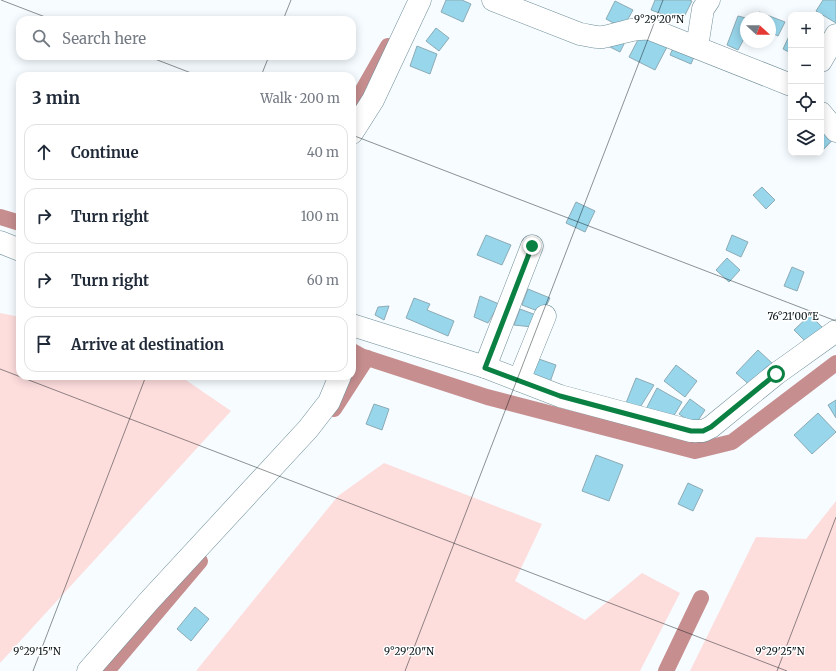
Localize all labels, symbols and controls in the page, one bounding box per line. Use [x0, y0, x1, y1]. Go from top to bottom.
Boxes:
north arrow [740, 12, 776, 48]
map controls [788, 12, 824, 156]
button: + [788, 12, 824, 48]
text: 9°29'20"N [634, 13, 684, 26]
search box [16, 16, 356, 60]
icon: search [30, 27, 52, 49]
text: Search here [62, 29, 146, 48]
button: − [788, 48, 824, 84]
button: locate [788, 84, 824, 120]
text: 3 min [32, 87, 80, 109]
text: Walk · 200 m [260, 90, 340, 107]
button: layers [788, 120, 824, 156]
icon: ahead [33, 141, 55, 163]
text: Continue [71, 143, 139, 162]
text: 40 m [307, 144, 339, 161]
icon: right [33, 205, 55, 227]
text: Turn right [71, 207, 149, 226]
text: 100 m [301, 208, 339, 225]
route end [523, 237, 541, 255]
icon: right [33, 269, 55, 291]
text: Turn right [71, 271, 149, 290]
text: 60 m [307, 272, 339, 289]
text: 76°21'00"E [767, 310, 819, 323]
icon: arrive [33, 333, 55, 355]
text: Arrive at destination [71, 335, 224, 354]
route start [767, 365, 785, 383]
text: 9°29'15"N [13, 645, 61, 658]
text: 9°29'20"N [384, 645, 434, 658]
text: 9°29'25"N [756, 645, 805, 658]

